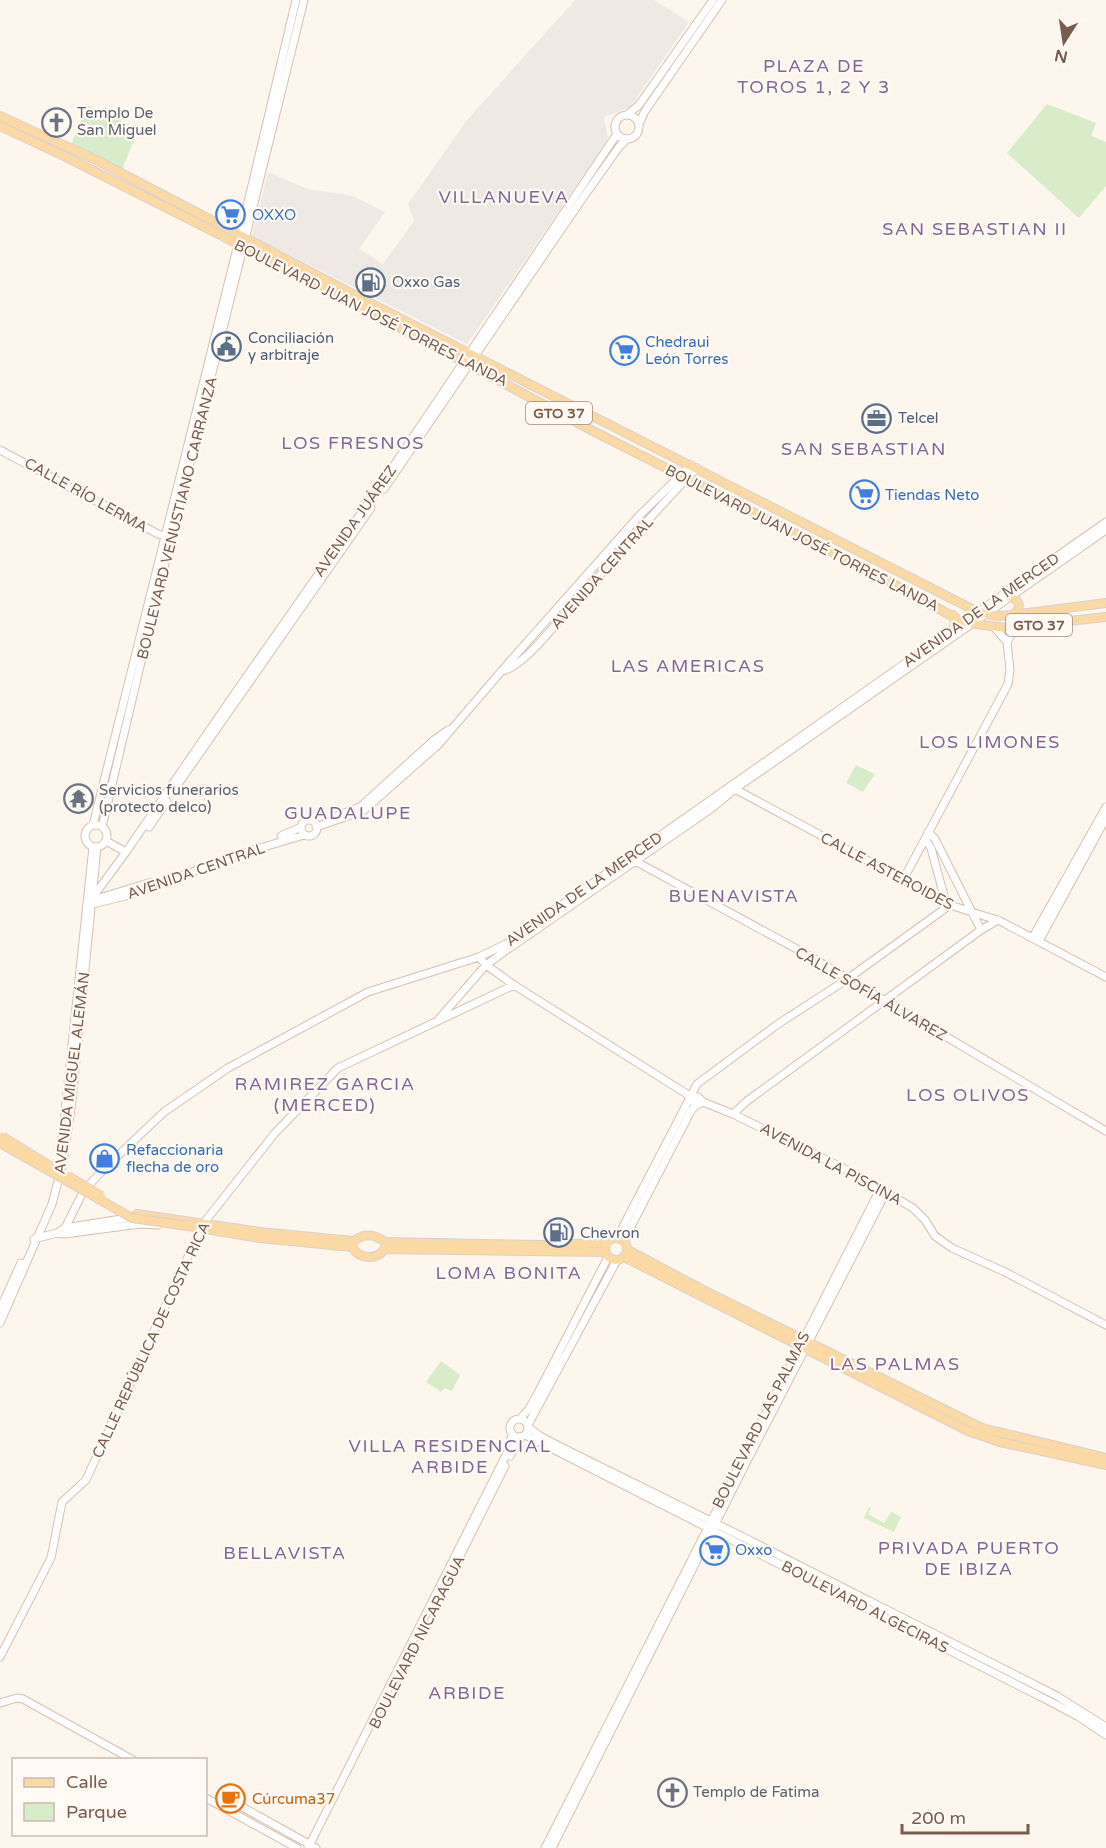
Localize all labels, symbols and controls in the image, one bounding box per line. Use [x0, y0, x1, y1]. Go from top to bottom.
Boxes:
north arrow [1034, 12, 1094, 72]
text: N [1053, 45, 1069, 67]
district label: PLAZA DE TOROS 1, 2 Y 3 [737, 55, 891, 98]
place label: Templo De San Miguel [77, 104, 157, 139]
church icon: Templo De San Miguel [40, 106, 72, 138]
district label: VILLANUEVA [438, 186, 570, 208]
supermarket icon: OXXO [215, 199, 247, 231]
place label: OXXO [252, 206, 296, 224]
district label: SAN SEBASTIAN II [882, 218, 1068, 240]
street label: BOULEVARD JUAN JOSÉ TORRES LANDA [231, 236, 511, 390]
fuel station icon: Oxxo Gas [355, 266, 387, 298]
place label: Oxxo Gas [392, 273, 460, 291]
place label: Conciliación y arbitraje [248, 329, 334, 364]
public building icon: Conciliación y arbitraje [211, 331, 243, 363]
place label: Chedraui León Torres [645, 333, 729, 368]
supermarket icon: Chedraui León Torres [608, 335, 640, 367]
street label: BOULEVARD VENUSTIANO CARRANZA [133, 375, 221, 661]
road number: GTO 37 [526, 402, 592, 424]
office icon: Telcel [861, 402, 893, 434]
place label: Telcel [898, 409, 939, 427]
district label: LOS FRESNOS [281, 432, 425, 454]
district label: SAN SEBASTIAN [781, 438, 947, 460]
street label: CALLE RÍO LERMA [21, 454, 151, 536]
street label: BOULEVARD JUAN JOSÉ TORRES LANDA [662, 461, 942, 615]
street label: AVENIDA JUÁREZ [310, 462, 400, 580]
supermarket icon: Tiendas Neto [848, 479, 880, 511]
place label: Tiendas Neto [885, 486, 979, 504]
street label: AVENIDA CENTRAL [547, 513, 657, 633]
street label: AVENIDA DE LA MERCED [899, 549, 1063, 671]
road number: GTO 37 [1006, 614, 1072, 636]
district label: LAS AMERICAS [611, 655, 765, 677]
district label: LOS LIMONES [919, 731, 1061, 753]
place label: Servicios funerarios (protecto delco) [99, 781, 239, 816]
temple icon: Servicios funerarios (protecto delco) [62, 783, 94, 815]
district label: GUADALUPE [284, 802, 412, 824]
street label: AVENIDA DE LA MERCED [502, 828, 666, 950]
street label: CALLE ASTEROIDES [817, 828, 957, 914]
street label: AVENIDA CENTRAL [125, 839, 268, 903]
district label: BUENAVISTA [668, 885, 800, 907]
street label: CALLE SOFÍA ÁLVAREZ [792, 943, 950, 1045]
street label: AVENIDA MIGUEL ALEMÁN [51, 971, 93, 1175]
district label: RAMIREZ GARCIA (MERCED) [234, 1073, 416, 1116]
district label: LOS OLIVOS [906, 1084, 1030, 1106]
street label: AVENIDA LA PISCINA [757, 1119, 905, 1209]
place label: Refaccionaria flecha de oro [126, 1141, 223, 1176]
shop icon: Refaccionaria flecha de oro [89, 1143, 121, 1175]
fuel station icon: Chevron [543, 1217, 575, 1249]
street label: CALLE REPÚBLICA DE COSTA RICA [88, 1219, 214, 1461]
place label: Chevron [580, 1224, 640, 1242]
district label: LOMA BONITA [436, 1262, 582, 1284]
street label: BOULEVARD LAS PALMAS [709, 1329, 813, 1511]
district label: LAS PALMAS [829, 1353, 961, 1375]
district label: VILLA RESIDENCIAL ARBIDE [348, 1435, 552, 1478]
supermarket icon: Oxxo [698, 1534, 730, 1566]
district label: PRIVADA PUERTO DE IBIZA [878, 1537, 1060, 1580]
place label: Oxxo [735, 1541, 772, 1559]
district label: BELLAVISTA [223, 1542, 347, 1564]
street label: BOULEVARD NICARAGUA [365, 1552, 469, 1732]
street label: BOULEVARD ALGECIRAS [778, 1557, 952, 1657]
district label: ARBIDE [428, 1682, 506, 1704]
legend [12, 1758, 207, 1836]
text: Calle [66, 1771, 108, 1793]
church icon: Templo de Fatima [656, 1776, 688, 1808]
cafe icon: Cúrcuma37 [215, 1783, 247, 1815]
place label: Templo de Fatima [693, 1783, 819, 1801]
place label: Cúrcuma37 [252, 1790, 335, 1808]
scale bar [902, 1797, 1028, 1835]
text: Parque [66, 1801, 127, 1823]
text: 200 m [911, 1807, 966, 1829]

